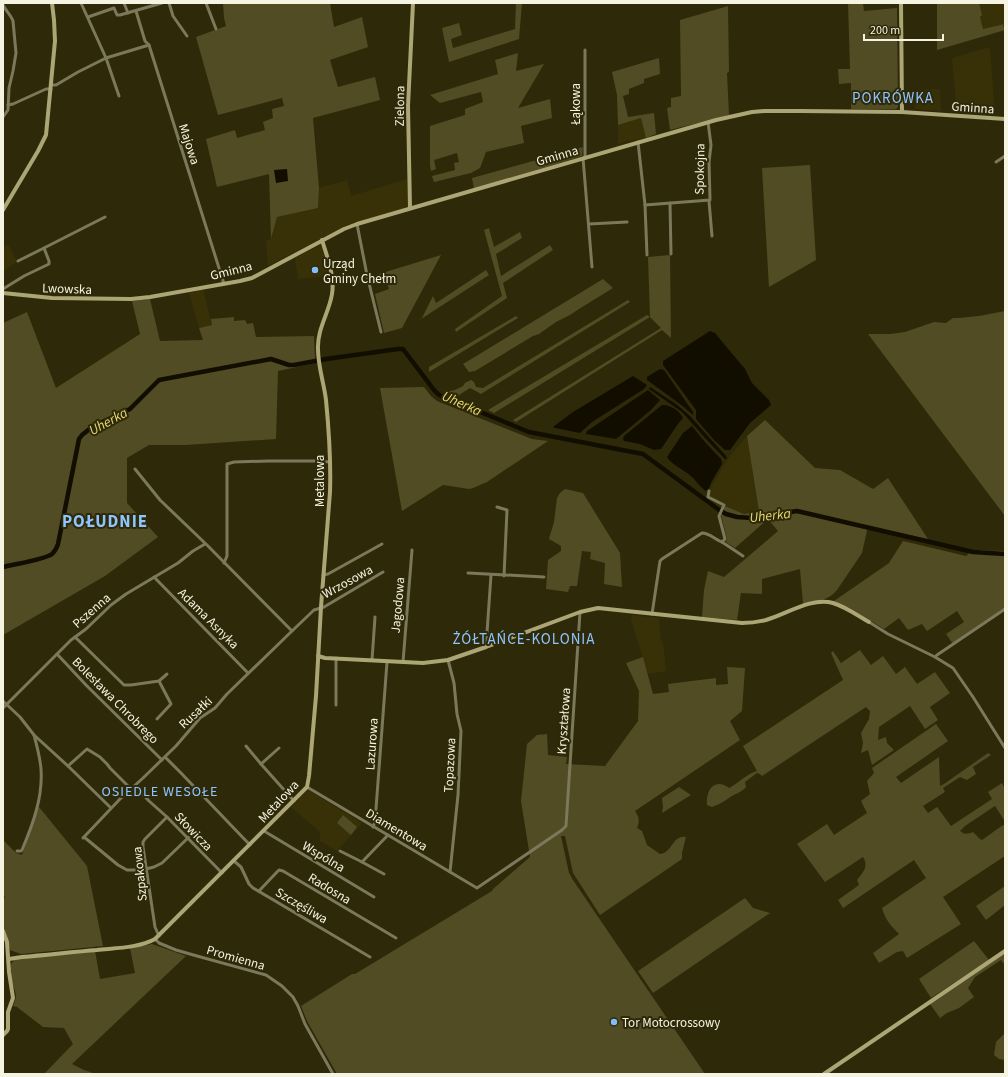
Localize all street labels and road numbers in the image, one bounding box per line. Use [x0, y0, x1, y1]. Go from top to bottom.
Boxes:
street label: Łąkowa [567, 83, 585, 126]
street label: Zielona [391, 86, 409, 127]
street label: Gminna [951, 98, 995, 118]
street label: Majowa [174, 122, 204, 167]
street label: Gminna [534, 141, 580, 171]
street label: Spokojna [691, 143, 709, 195]
street label: Gminna [208, 257, 254, 285]
street label: Lwowska [42, 279, 92, 299]
street label: Metalowa [311, 455, 329, 507]
street label: Wrzosowa [319, 561, 376, 603]
street label: Jagodowa [387, 576, 409, 634]
street label: Adama Asnyka [174, 584, 243, 653]
street label: Pszenna [69, 589, 115, 632]
street label: Bolesława Chrobrego [68, 653, 163, 748]
street label: Kryształowa [553, 687, 575, 755]
street label: Rusałki [175, 693, 216, 733]
street label: Lazurowa [361, 717, 383, 771]
street label: Topazowa [440, 737, 460, 793]
street label: Metalowa [254, 776, 303, 827]
street label: Diamentowa [362, 804, 431, 855]
street label: Słowicza [170, 808, 216, 855]
street label: Wspólna [299, 837, 348, 877]
street label: Szpakowa [128, 846, 152, 902]
street label: Radosna [305, 869, 354, 909]
street label: Szczęśliwa [272, 884, 331, 928]
street label: Promienna [204, 941, 267, 975]

